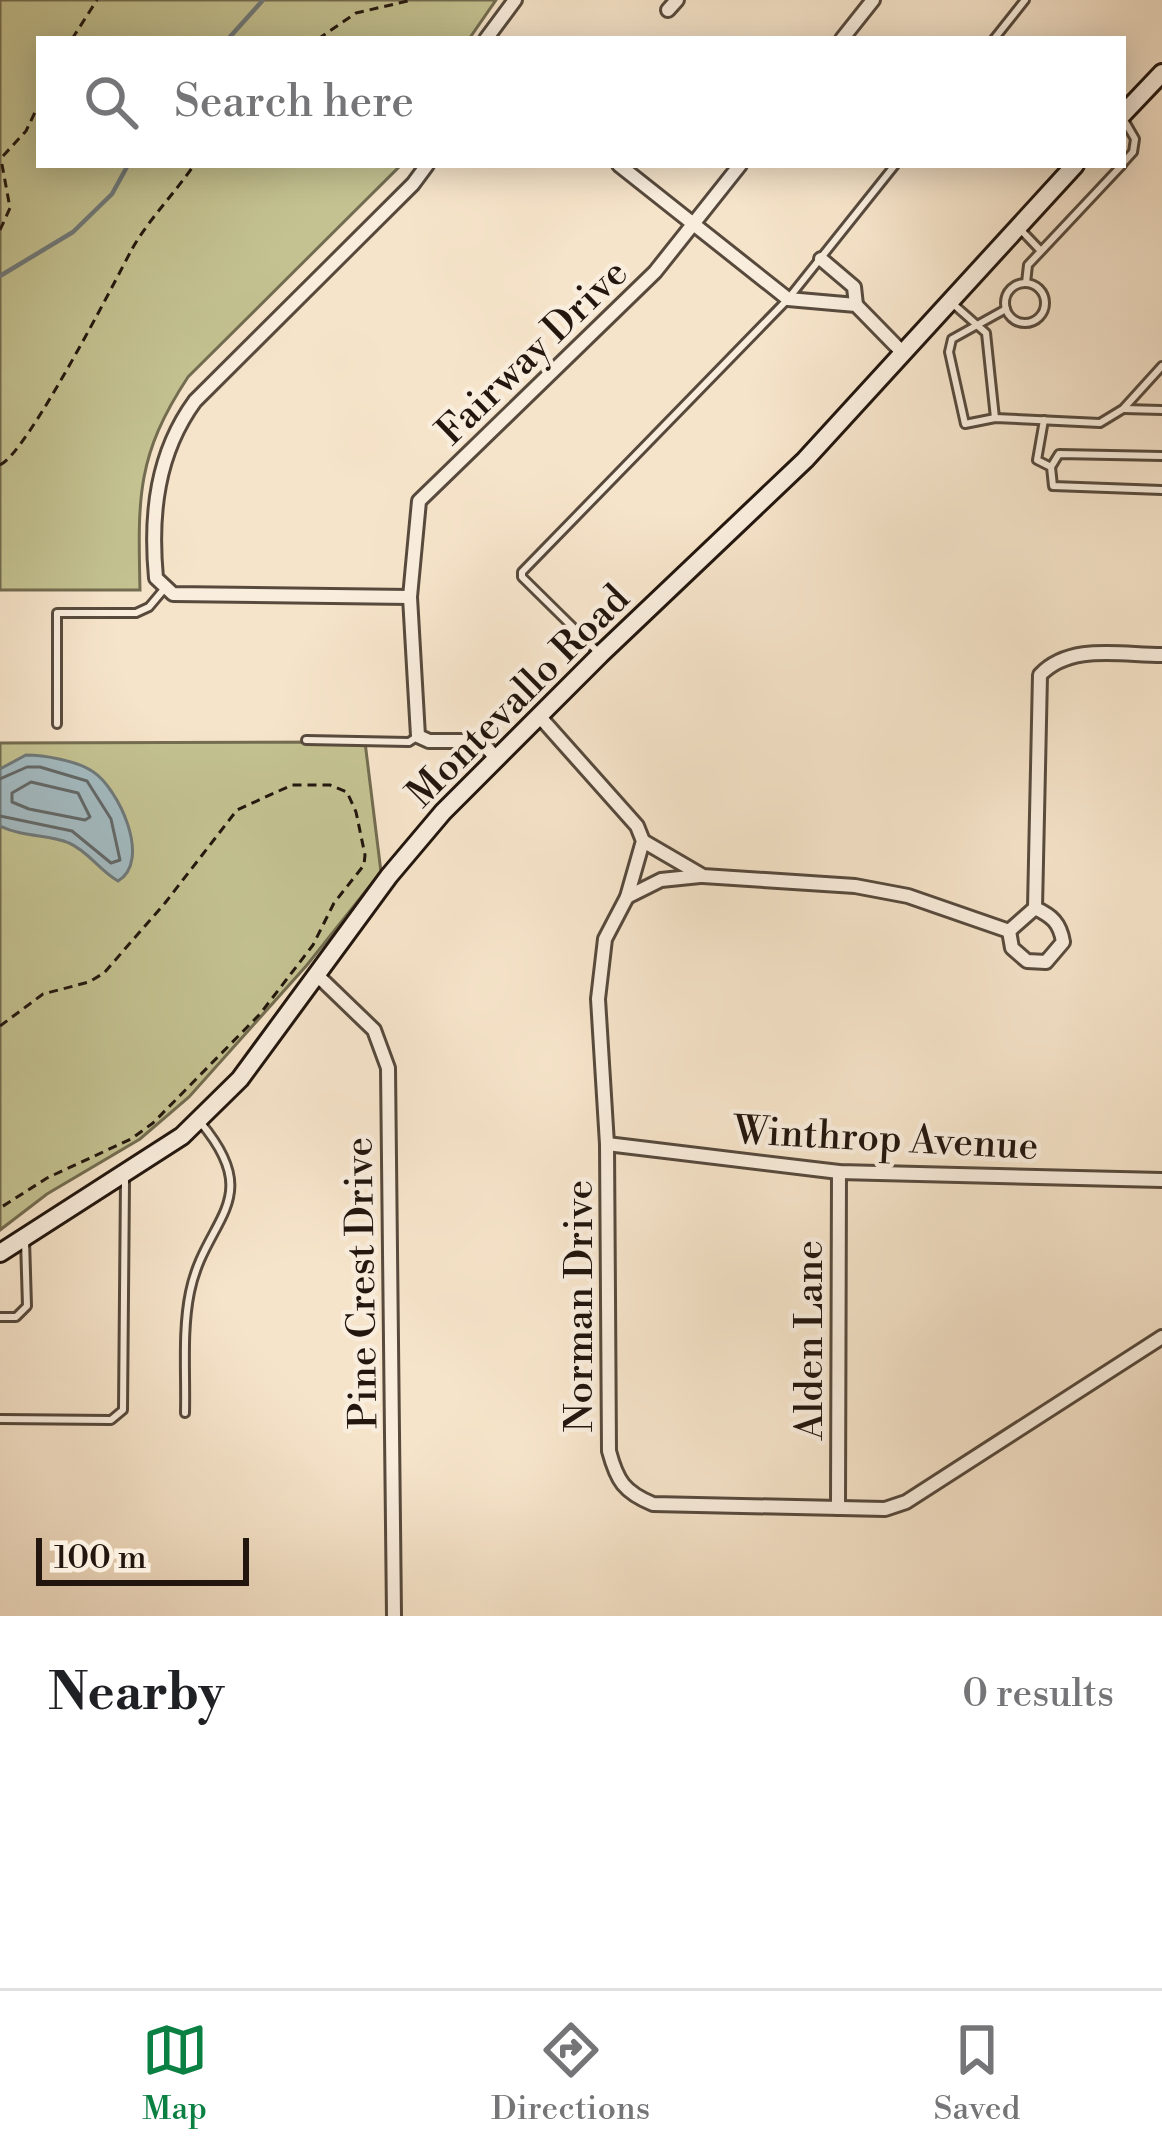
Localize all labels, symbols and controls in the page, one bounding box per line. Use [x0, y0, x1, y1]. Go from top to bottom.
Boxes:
search box [36, 36, 1126, 168]
icon: search [78, 69, 144, 135]
text: Search here [174, 74, 414, 131]
street label: Fairway Drive [427, 249, 639, 456]
street label: Montevallo Road [397, 575, 640, 818]
street label: Winthrop Avenue [730, 1107, 1039, 1172]
street label: Pine Crest Drive [335, 1137, 390, 1429]
street label: Norman Drive [556, 1180, 605, 1432]
street label: Alden Lane [786, 1240, 835, 1441]
scale bar [36, 1532, 249, 1585]
text: 100 m [54, 1538, 147, 1579]
text: Nearby [48, 1662, 224, 1726]
text: 0 results [962, 1670, 1114, 1719]
tab: Map [142, 2017, 208, 2130]
tab: Directions [491, 2017, 650, 2130]
tab: Saved [934, 2017, 1020, 2130]

